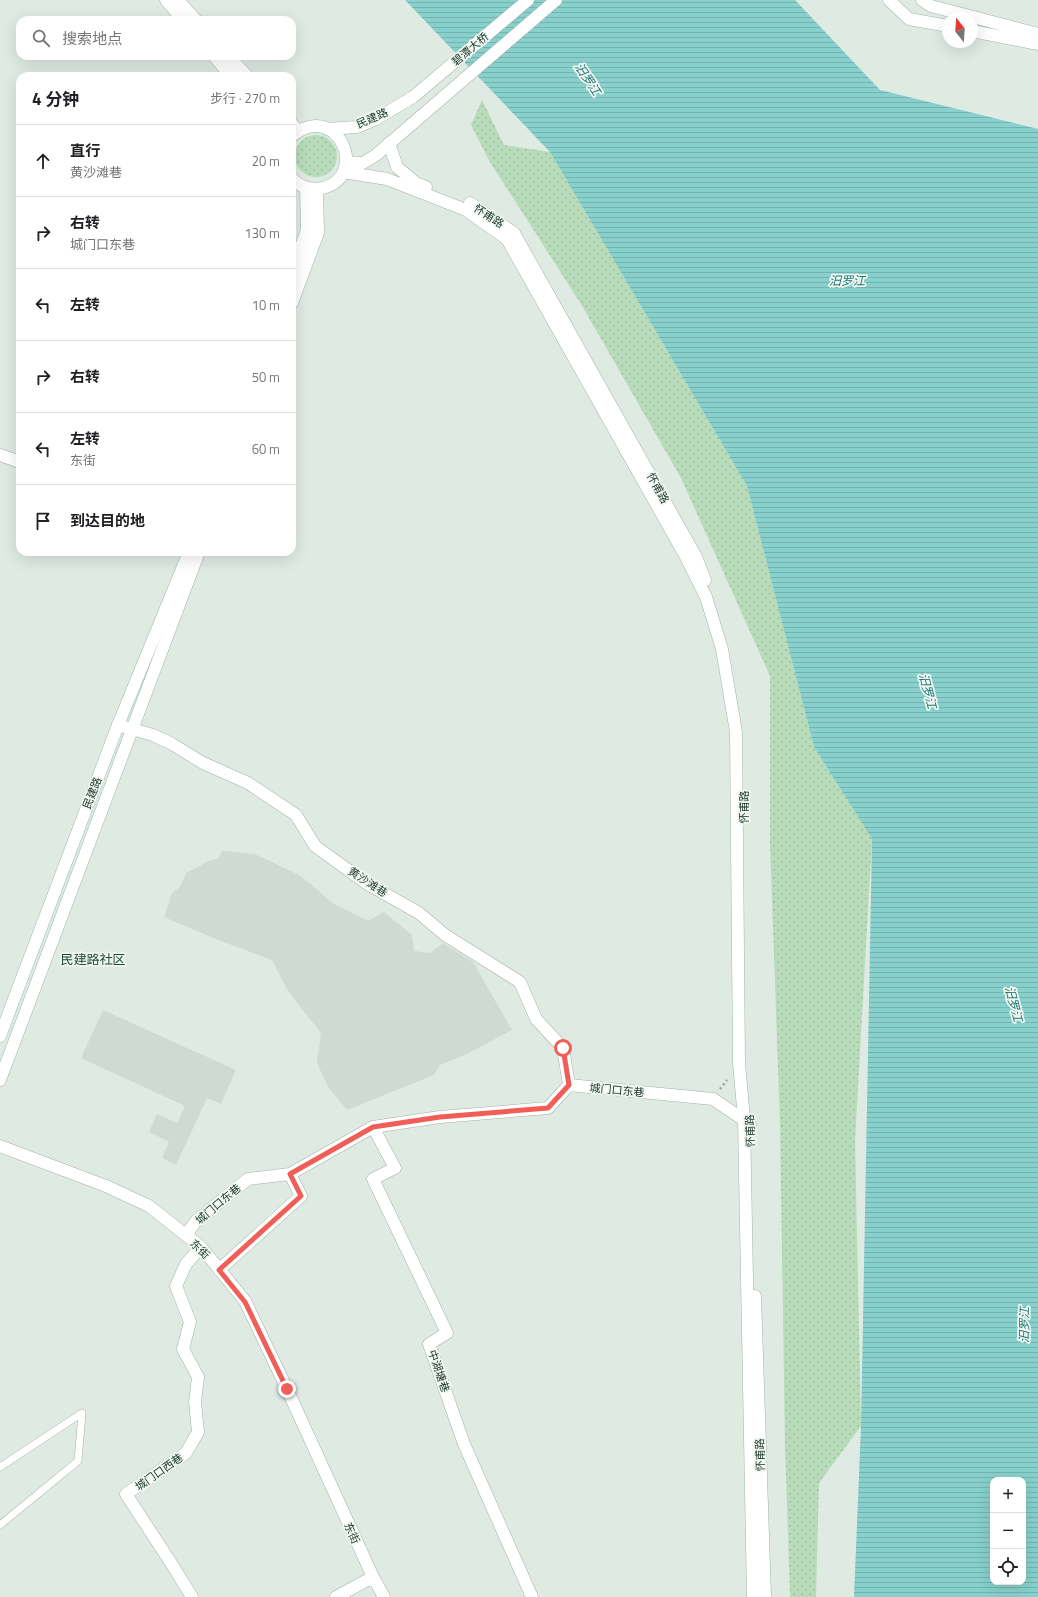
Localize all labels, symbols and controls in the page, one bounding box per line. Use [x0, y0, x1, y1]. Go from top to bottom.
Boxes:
north arrow [942, 12, 978, 48]
search box [16, 16, 296, 60]
icon: search [30, 27, 52, 49]
text: 搜索地点 [62, 27, 122, 50]
street label: 碧潭大桥 [448, 29, 492, 69]
water label: 汨罗江 [570, 59, 607, 101]
text: 4 分钟 [32, 86, 79, 112]
text: 步行 · 270 m [210, 88, 280, 108]
street label: 民建路 [354, 104, 390, 132]
text: 直行 [70, 139, 100, 162]
icon: ahead [32, 150, 54, 172]
text: 20 m [252, 151, 280, 171]
text: 黄沙滩巷 [70, 162, 122, 182]
street label: 怀甫路 [471, 200, 507, 232]
text: 右转 [70, 211, 100, 234]
icon: right [32, 222, 54, 244]
text: 130 m [244, 223, 280, 243]
text: 城门口东巷 [70, 234, 135, 254]
water label: 汨罗江 [829, 271, 867, 290]
text: 左转 [70, 293, 100, 316]
icon: left [32, 294, 54, 316]
text: 10 m [252, 295, 280, 315]
text: 右转 [70, 365, 100, 388]
icon: right [32, 366, 54, 388]
text: 50 m [252, 367, 280, 387]
text: 左转 [70, 427, 100, 450]
icon: left [32, 438, 54, 460]
text: 60 m [252, 439, 280, 459]
text: 东街 [70, 450, 96, 470]
street label: 怀甫路 [643, 470, 673, 506]
text: 到达目的地 [70, 509, 145, 532]
icon: arrive [32, 510, 54, 532]
water label: 汨罗江 [914, 671, 942, 713]
street label: 民建路 [79, 775, 105, 811]
street label: 怀甫路 [736, 791, 752, 824]
street label: 黄沙滩巷 [345, 863, 391, 901]
district label: 民建路社区 [60, 949, 126, 969]
water label: 汨罗江 [1000, 984, 1028, 1026]
route start [554, 1039, 572, 1057]
street label: 城门口东巷 [589, 1080, 645, 1100]
street label: 怀甫路 [741, 1114, 759, 1148]
street label: 城门口东巷 [192, 1180, 244, 1228]
street label: 东街 [187, 1236, 213, 1262]
water label: 汨罗江 [1014, 1305, 1034, 1343]
street label: 中湖塘巷 [424, 1348, 454, 1394]
route end [278, 1380, 296, 1398]
street label: 怀甫路 [751, 1438, 769, 1472]
street label: 城门口西巷 [132, 1450, 186, 1494]
map controls [990, 1477, 1026, 1585]
button: + [990, 1477, 1026, 1513]
button: − [990, 1513, 1026, 1549]
street label: 东街 [340, 1520, 364, 1546]
button: locate [990, 1549, 1026, 1585]

